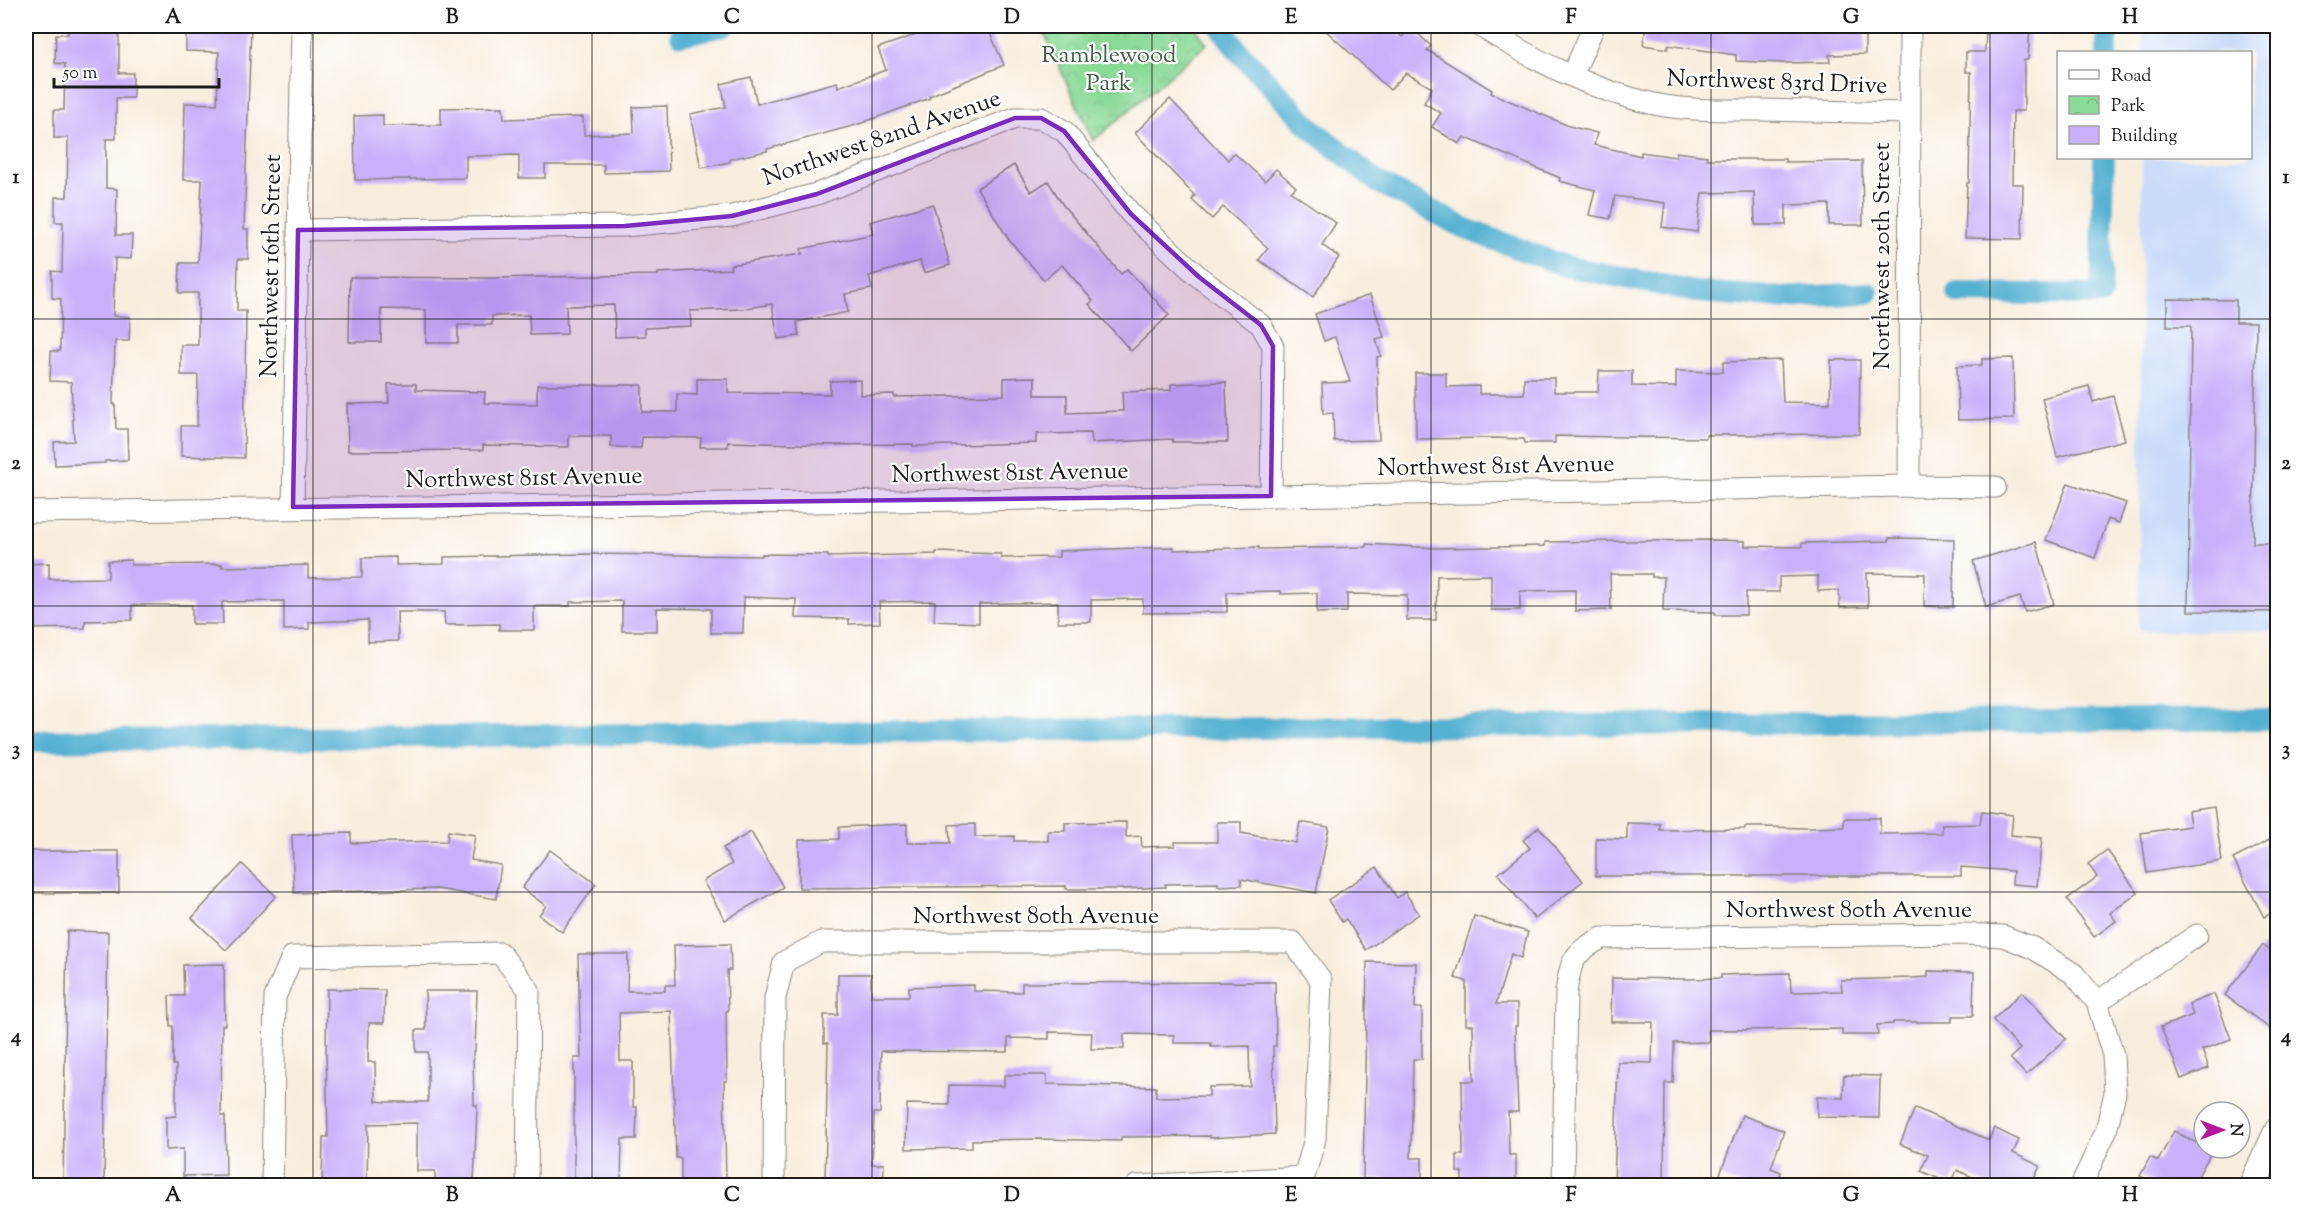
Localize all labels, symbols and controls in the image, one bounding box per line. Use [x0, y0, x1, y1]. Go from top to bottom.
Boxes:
text: A [165, 4, 182, 33]
text: B [446, 4, 459, 33]
text: C [724, 4, 740, 33]
text: D [1004, 4, 1020, 33]
text: E [1285, 4, 1298, 33]
text: F [1565, 4, 1577, 33]
text: G [1843, 4, 1860, 33]
text: H [2122, 4, 2138, 33]
park label: Ramblewood Park [1041, 39, 1177, 101]
scale bar [54, 51, 219, 89]
legend [2057, 51, 2252, 159]
text: 50 m [62, 61, 98, 87]
street label: Northwest 83rd Drive [1666, 62, 1888, 104]
text: Road [2111, 64, 2151, 90]
street label: Northwest 82nd Avenue [758, 82, 1006, 196]
text: Park [2111, 94, 2146, 120]
text: Building [2111, 124, 2177, 150]
street label: Northwest 20th Street [1866, 142, 1900, 370]
street label: Northwest 16th Street [253, 154, 291, 378]
text: 1 [13, 164, 20, 193]
text: 1 [2283, 164, 2290, 193]
street label: Northwest 81st Avenue [1377, 448, 1615, 486]
text: 2 [11, 450, 21, 479]
text: 2 [2281, 450, 2291, 479]
street label: Northwest 81st Avenue [891, 455, 1129, 493]
street label: Northwest 81st Avenue [405, 460, 643, 498]
text: 3 [12, 736, 20, 765]
text: 3 [2282, 736, 2290, 765]
street label: Northwest 80th Avenue [1726, 894, 1972, 928]
street label: Northwest 80th Avenue [913, 900, 1159, 934]
text: 4 [10, 1023, 21, 1052]
text: 4 [2280, 1023, 2291, 1052]
north arrow [2192, 1100, 2252, 1160]
text: N [2223, 1124, 2246, 1137]
text: A [165, 1182, 182, 1211]
text: B [446, 1182, 459, 1211]
text: C [724, 1182, 740, 1211]
text: D [1004, 1182, 1020, 1211]
text: E [1285, 1182, 1298, 1211]
text: F [1565, 1182, 1577, 1211]
text: G [1843, 1182, 1860, 1211]
text: H [2122, 1182, 2138, 1211]

